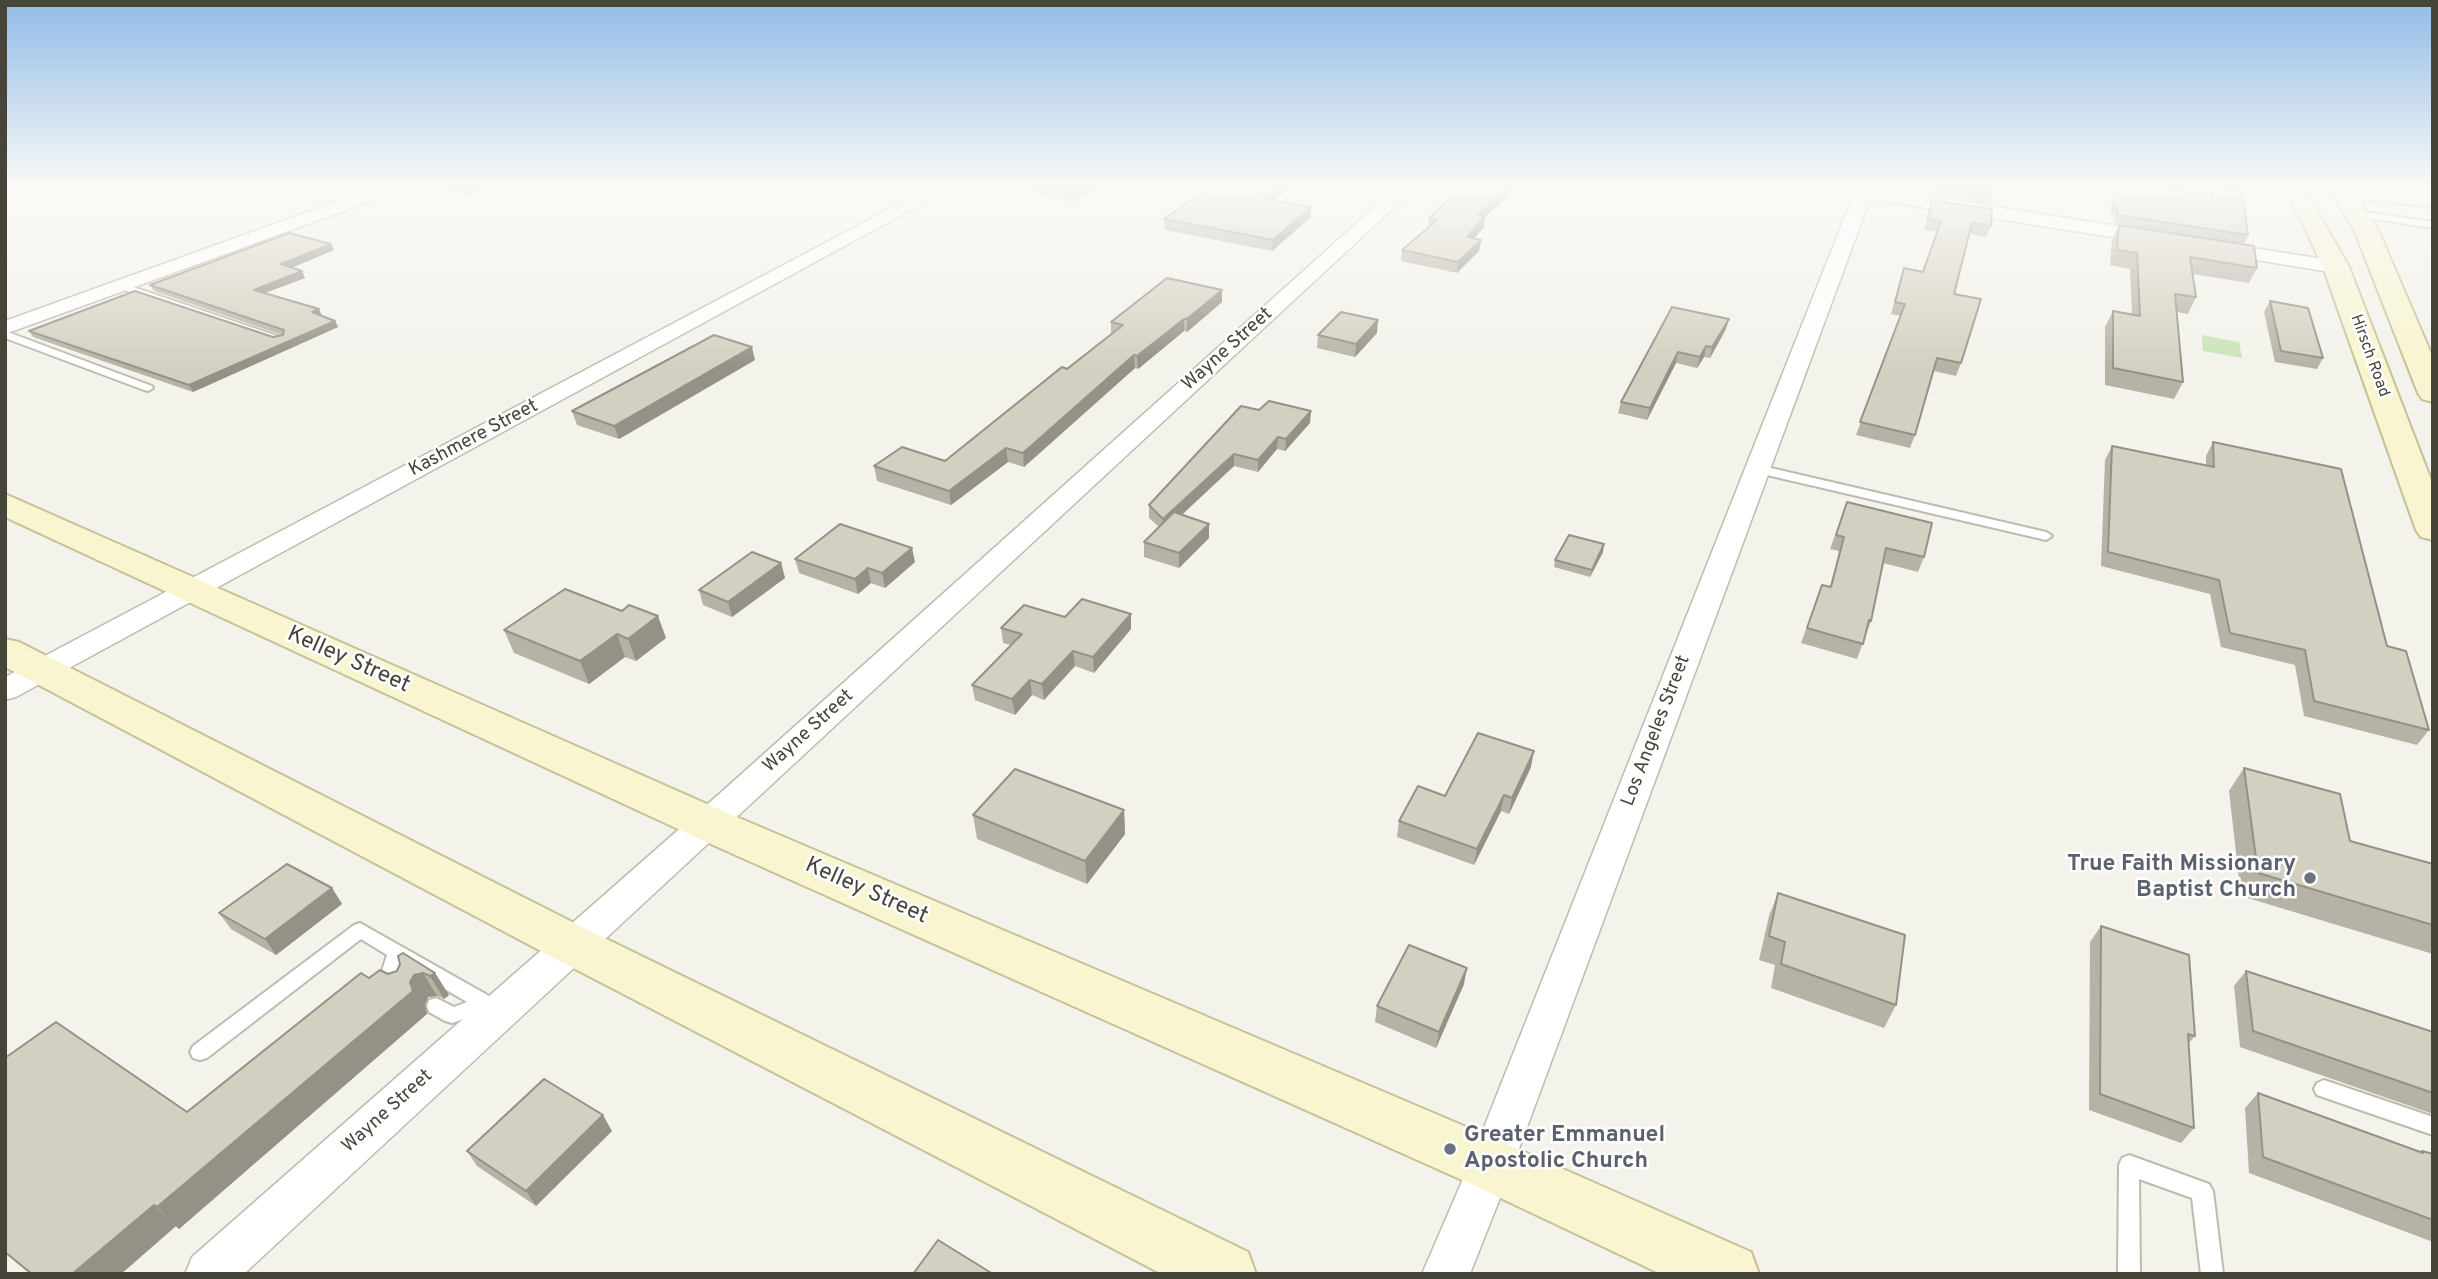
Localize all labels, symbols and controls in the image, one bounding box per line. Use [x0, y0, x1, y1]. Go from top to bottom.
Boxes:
street label: Wayne Street [1178, 304, 1278, 396]
street label: Hirsch Road [2345, 312, 2393, 400]
street label: Kashmere Street [406, 395, 542, 483]
street label: Kelley Street [282, 622, 414, 700]
street label: Los Angeles Street [1618, 652, 1696, 810]
street label: Wayne Street [759, 686, 859, 778]
place label: True Faith Missionary Baptist Church [2067, 851, 2296, 905]
street label: Kelley Street [800, 853, 932, 931]
marker: True Faith Missionary Baptist Church [2302, 870, 2318, 886]
street label: Wayne Street [338, 1066, 438, 1158]
place label: Greater Emmanuel Apostolic Church [1464, 1122, 1665, 1176]
marker: Greater Emmanuel Apostolic Church [1442, 1141, 1458, 1157]

